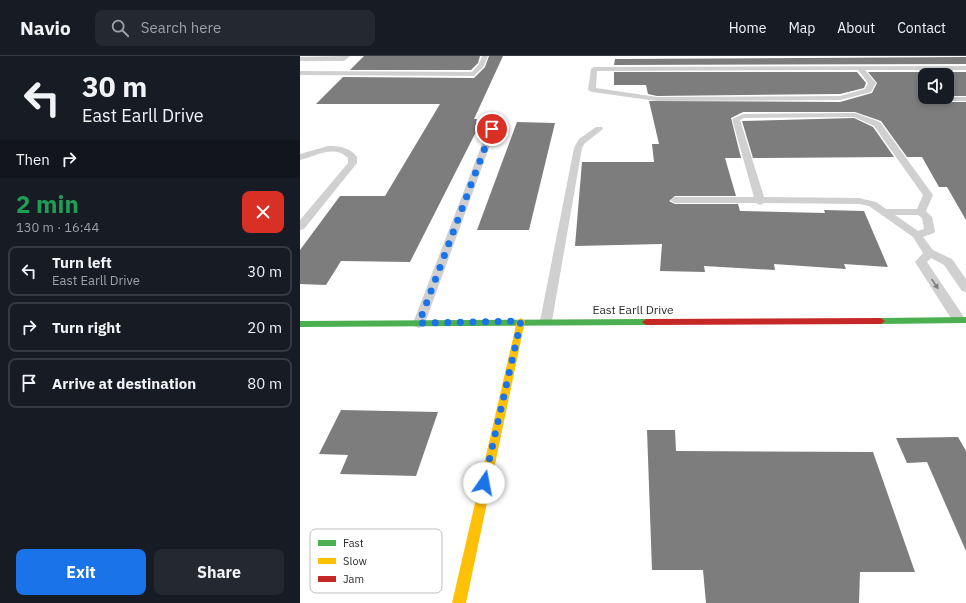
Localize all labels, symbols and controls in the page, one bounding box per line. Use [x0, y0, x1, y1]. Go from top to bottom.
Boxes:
search box [95, 10, 375, 46]
text: Navio [20, 16, 71, 40]
icon: search [109, 17, 131, 39]
text: Search here [141, 18, 221, 37]
text: Home [729, 19, 766, 37]
text: Map [788, 19, 815, 37]
text: About [837, 19, 875, 37]
text: Contact [897, 19, 946, 37]
text: 30 m [82, 68, 147, 105]
map controls [918, 68, 954, 104]
button: sound [918, 68, 954, 104]
icon: left [16, 72, 68, 124]
text: East Earll Drive [82, 104, 204, 127]
pin [475, 112, 509, 146]
icon: arrive [481, 118, 503, 140]
icon: right [58, 148, 80, 170]
text: Then [16, 150, 50, 169]
text: 2 min [16, 188, 79, 220]
button: close [242, 191, 284, 233]
text: 130 m · 16:44 [16, 219, 99, 236]
text: Turn left [52, 253, 112, 272]
icon: left [18, 260, 40, 282]
text: 30 m [247, 262, 282, 281]
text: East Earll Drive [52, 272, 140, 289]
one-way arrow [932, 278, 939, 290]
street label: East Earll Drive [592, 302, 674, 317]
icon: right [18, 316, 40, 338]
text: Turn right [52, 318, 121, 337]
text: 20 m [247, 318, 282, 337]
icon: arrive [18, 372, 40, 394]
text: Arrive at destination [52, 374, 196, 393]
text: 80 m [247, 374, 282, 393]
position arrow [463, 462, 505, 504]
legend [310, 529, 442, 593]
text: Fast [343, 536, 364, 550]
button: Exit [16, 549, 146, 595]
button: Share [154, 549, 284, 595]
text: Slow [343, 554, 367, 568]
text: Jam [343, 572, 364, 586]

